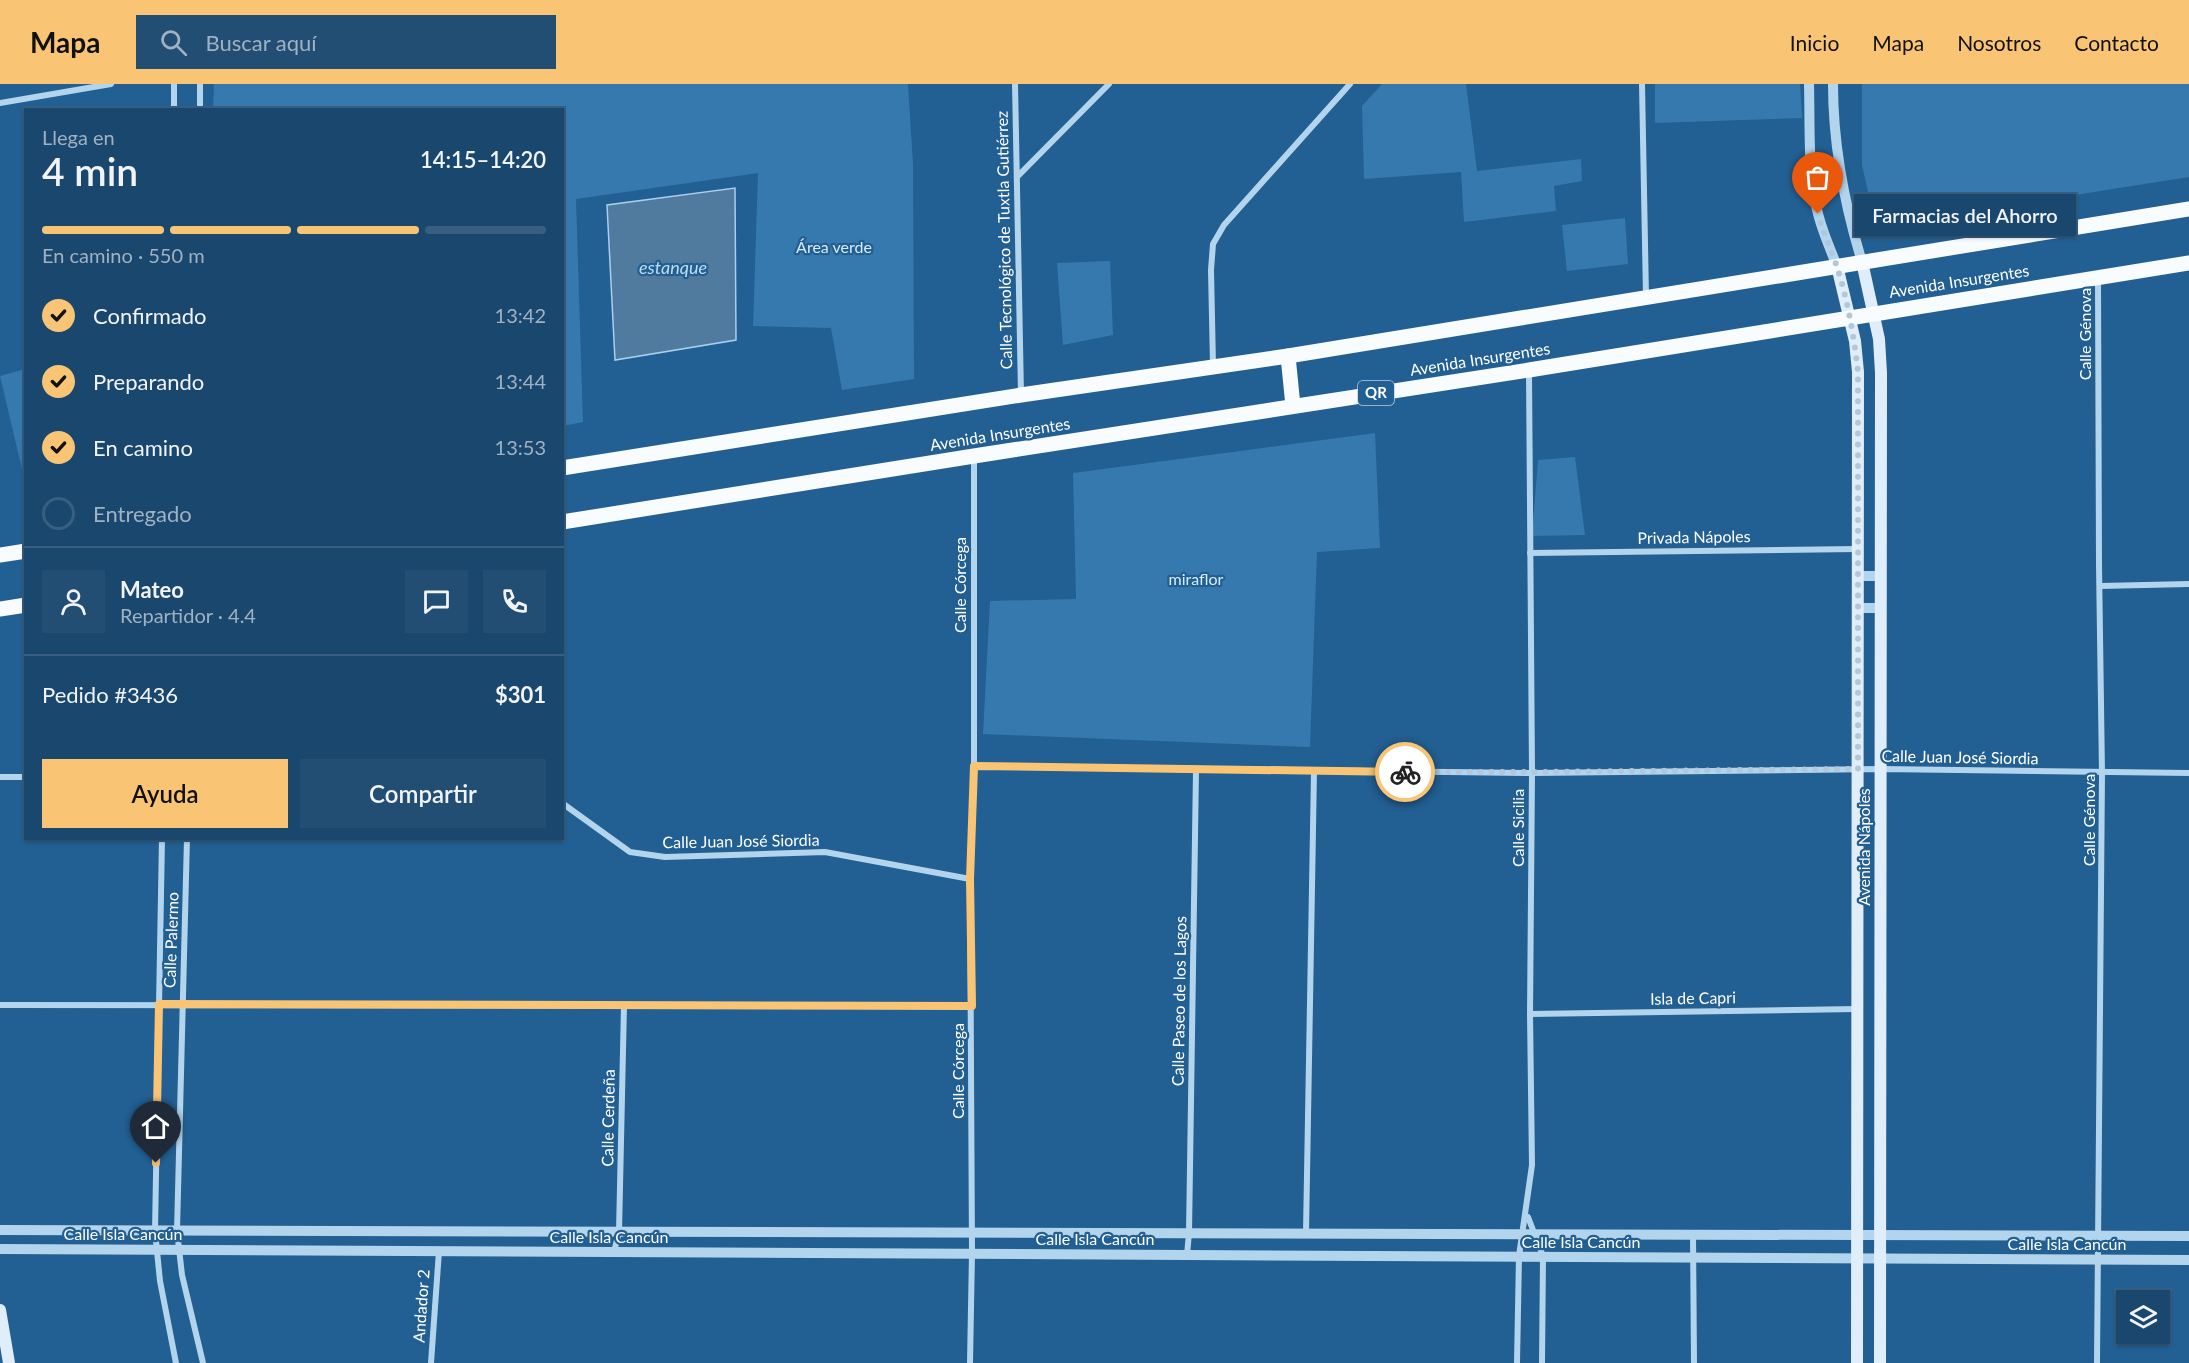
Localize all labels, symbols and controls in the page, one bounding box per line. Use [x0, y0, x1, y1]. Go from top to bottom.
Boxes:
search box [136, 15, 556, 69]
text: Mapa [30, 25, 100, 59]
icon: search [157, 26, 190, 59]
text: Buscar aquí [205, 29, 317, 56]
text: Inicio [1790, 30, 1839, 55]
text: Mapa [1872, 30, 1924, 55]
text: Nosotros [1957, 30, 2041, 55]
text: Contacto [2074, 30, 2159, 55]
street label: Calle Tecnológico de Tuxtla Gutiérrez [992, 111, 1015, 369]
text: Llega en [42, 125, 115, 149]
text: 14:15–14:20 [420, 146, 546, 173]
text: 4 min [42, 148, 138, 194]
pin [1792, 152, 1843, 214]
icon: bag [1801, 161, 1834, 194]
callout: Farmacias del Ahorro [1854, 193, 2076, 235]
text: Farmacias del Ahorro [1872, 203, 2058, 227]
park label: Área verde [796, 237, 872, 256]
text: En camino · 550 m [42, 243, 205, 267]
water label: estanque [639, 256, 707, 278]
street label: Avenida Insurgentes [1887, 260, 2030, 301]
street label: Calle Génova [2075, 288, 2094, 380]
icon: check [42, 299, 75, 332]
text: Confirmado [93, 302, 206, 329]
text: 13:42 [495, 303, 546, 327]
street label: Avenida Insurgentes [1408, 338, 1551, 379]
icon: check [42, 365, 75, 398]
text: Preparando [93, 368, 204, 395]
text: 13:44 [495, 369, 546, 393]
road number: QR [1358, 381, 1394, 405]
street label: Avenida Insurgentes [928, 413, 1071, 454]
icon: check [42, 431, 75, 464]
text: En camino [93, 434, 193, 461]
text: 13:53 [495, 435, 546, 459]
text: Entregado [93, 500, 192, 527]
street label: Privada Nápoles [1637, 526, 1751, 547]
street label: Calle Córcega [950, 537, 969, 633]
park label: miraflor [1169, 569, 1224, 588]
button: person [42, 570, 105, 633]
button: chat [405, 570, 468, 633]
button: phone [483, 570, 546, 633]
text: Mateo [120, 576, 184, 603]
text: Repartidor · 4.4 [120, 603, 256, 627]
text: Pedido #3436 [42, 681, 178, 708]
text: $301 [495, 681, 546, 708]
courier [1375, 742, 1435, 802]
street label: Calle Juan José Siordia [1881, 746, 2039, 767]
icon: bike [1389, 756, 1422, 789]
button: Ayuda [42, 759, 288, 828]
button: Compartir [300, 759, 546, 828]
street label: Calle Génova [2079, 774, 2098, 866]
street label: Avenida Nápoles [1854, 788, 1873, 906]
street label: Calle Sicilia [1508, 789, 1527, 867]
street label: Calle Juan José Siordia [662, 830, 820, 851]
street label: Calle Palermo [159, 892, 182, 988]
street label: Calle Paseo de los Lagos [1168, 916, 1189, 1086]
street label: Isla de Capri [1650, 987, 1736, 1008]
street label: Calle Córcega [948, 1023, 967, 1119]
street label: Calle Cerdeña [597, 1069, 618, 1167]
pin [130, 1101, 181, 1163]
icon: home [139, 1110, 172, 1143]
street label: Calle Isla Cancún [64, 1224, 182, 1243]
street label: Calle Isla Cancún [550, 1227, 668, 1246]
street label: Calle Isla Cancún [1036, 1229, 1154, 1248]
street label: Calle Isla Cancún [1522, 1232, 1640, 1251]
street label: Calle Isla Cancún [2008, 1234, 2126, 1253]
street label: Andador 2 [408, 1269, 433, 1343]
map controls [2116, 1290, 2170, 1344]
button: layers [2116, 1290, 2170, 1344]

